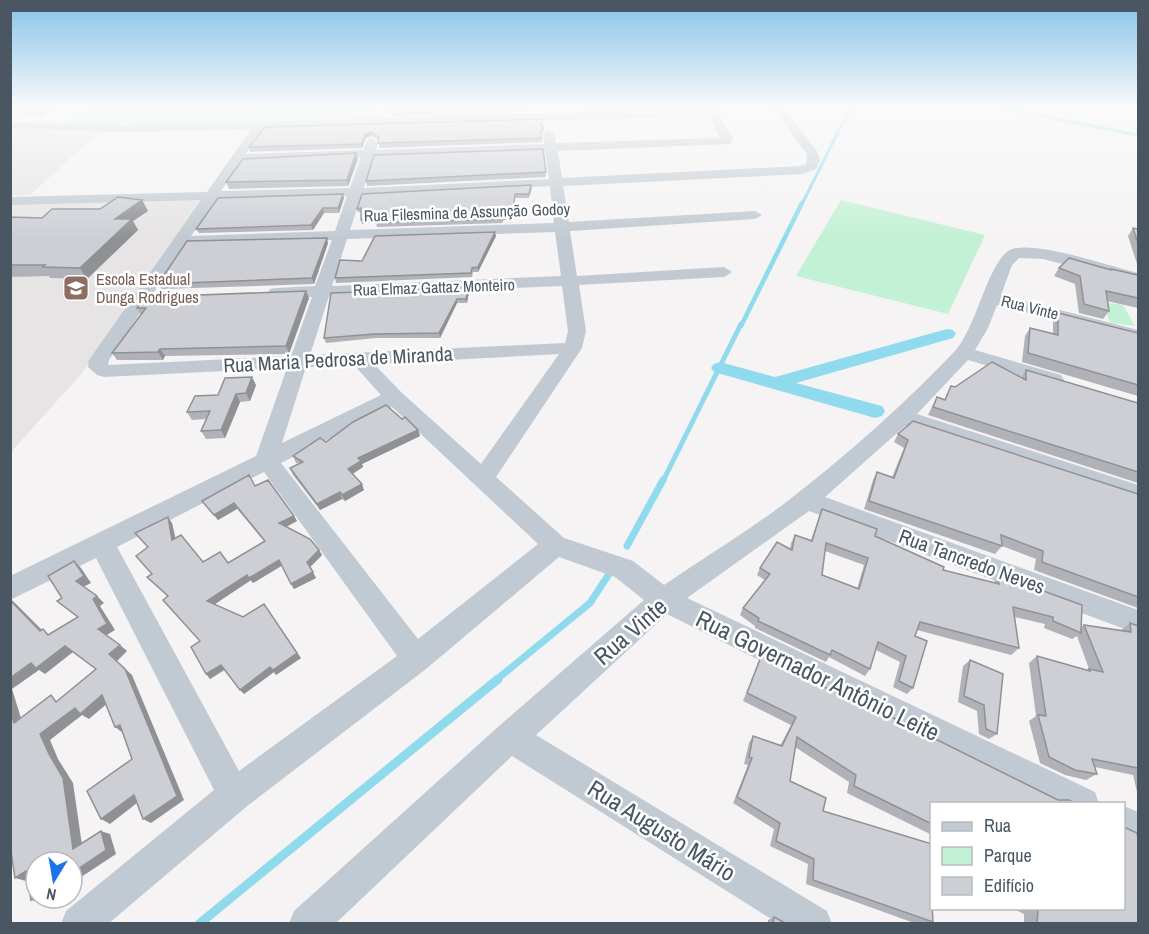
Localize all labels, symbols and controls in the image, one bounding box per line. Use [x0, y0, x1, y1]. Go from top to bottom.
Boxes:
street label: Rua Filesmina de Assunção Godoy [363, 197, 571, 227]
place label: Escola Estadual Dunga Rodrigues [96, 268, 199, 308]
school or university icon: Escola Estadual Dunga Rodrigues [61, 273, 91, 303]
street label: Rua Elmaz Gattaz Monteiro [353, 273, 515, 301]
street label: Rua Vinte [999, 289, 1061, 325]
street label: Rua Maria Pedrosa de Miranda [223, 340, 453, 378]
street label: Rua Tancredo Neves [895, 522, 1049, 600]
street label: Rua Vinte [587, 590, 673, 672]
street label: Rua Governador Antônio Leite [691, 602, 945, 748]
street label: Rua Augusto Mário [582, 772, 742, 888]
legend [930, 802, 1125, 910]
text: Rua [984, 813, 1011, 838]
text: Parque [984, 843, 1032, 868]
north arrow [24, 850, 84, 910]
text: Edifício [984, 873, 1034, 898]
text: N [44, 883, 58, 906]

